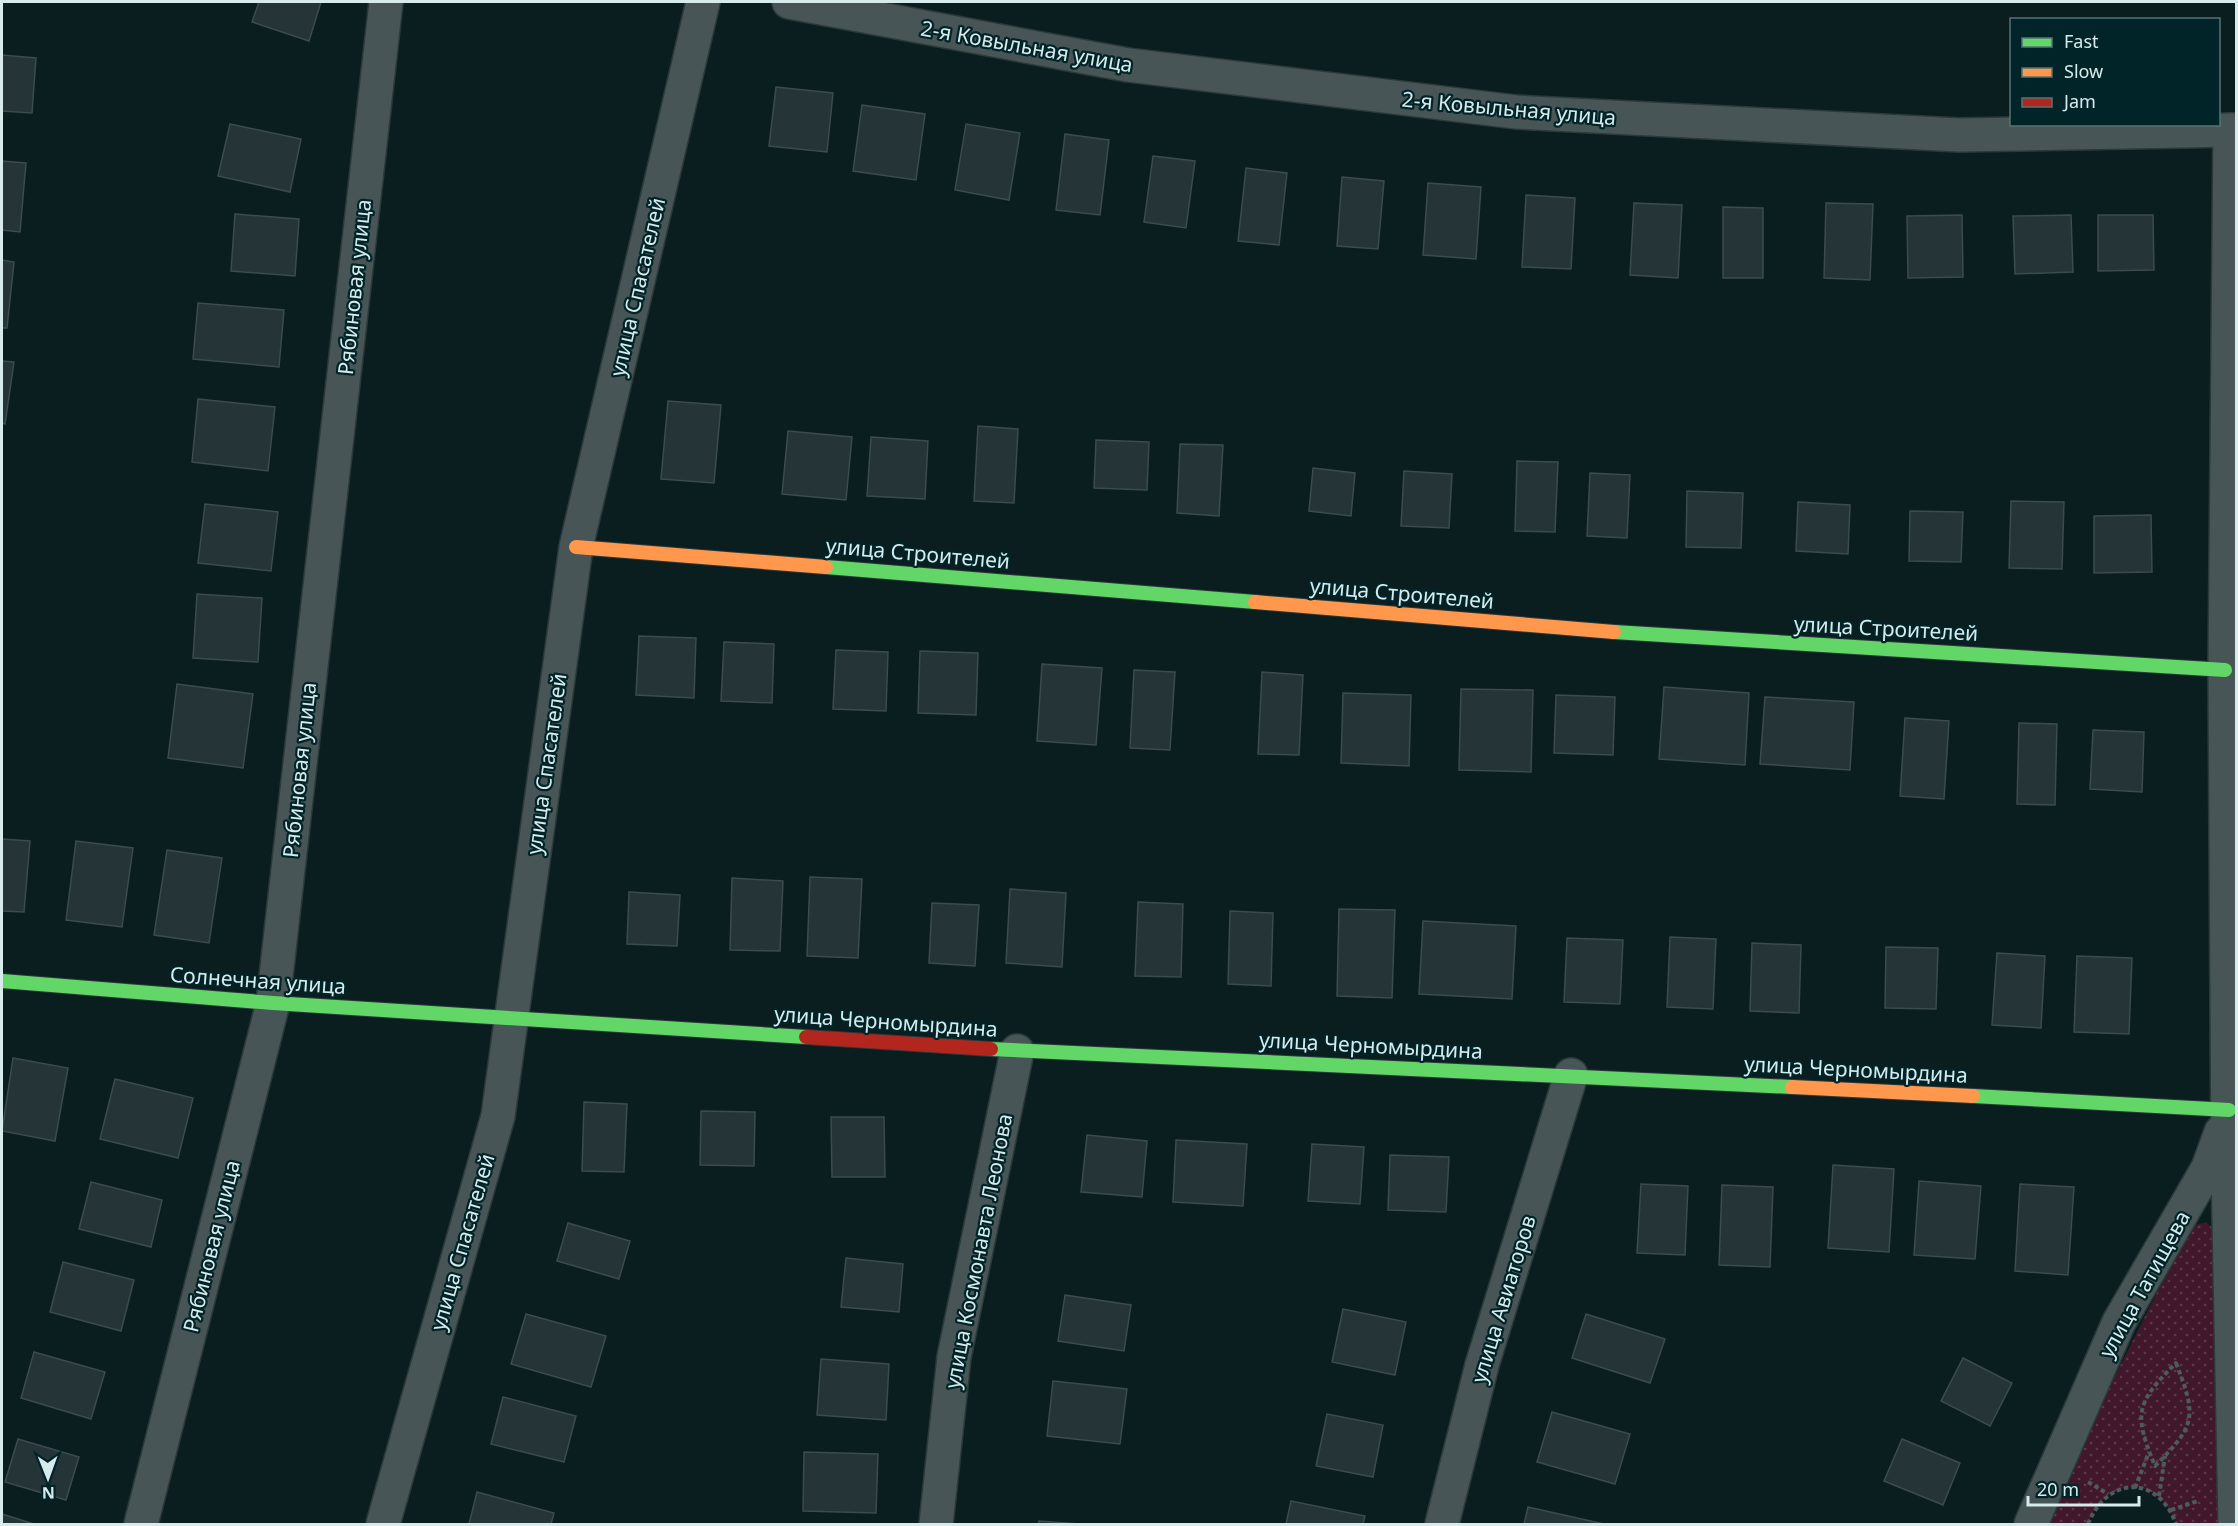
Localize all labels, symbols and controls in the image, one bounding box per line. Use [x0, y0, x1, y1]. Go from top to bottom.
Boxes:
street label: 2-я Ковыльная улица [919, 14, 1135, 78]
legend [2010, 18, 2220, 126]
text: Fast [2064, 29, 2099, 53]
text: Slow [2064, 59, 2103, 83]
street label: 2-я Ковыльная улица [1401, 85, 1617, 131]
text: Jam [2062, 89, 2096, 113]
street label: улица Спасателей [603, 195, 671, 379]
street label: Рябиновая улица [331, 198, 377, 376]
street label: улица Строителей [825, 531, 1011, 575]
street label: улица Строителей [1309, 571, 1495, 615]
street label: улица Строителей [1793, 609, 1979, 647]
street label: улица Спасателей [519, 672, 573, 856]
street label: Рябиновая улица [276, 681, 322, 859]
street label: Солнечная улица [169, 960, 347, 1000]
street label: улица Черномырдина [773, 999, 999, 1043]
street label: улица Черномырдина [1259, 1025, 1483, 1065]
street label: улица Черномырдина [1744, 1049, 1968, 1089]
street label: улица Космонавта Леонова [938, 1111, 1018, 1391]
street label: улица Спасателей [423, 1150, 501, 1334]
street label: Рябиновая улица [176, 1157, 246, 1335]
street label: улица Татищева [2092, 1205, 2196, 1363]
street label: улица Авиаторов [1464, 1212, 1542, 1386]
north arrow [18, 1448, 78, 1508]
scale bar [2028, 1469, 2139, 1507]
text: 20 m [2037, 1477, 2079, 1501]
text: N [42, 1482, 55, 1504]

